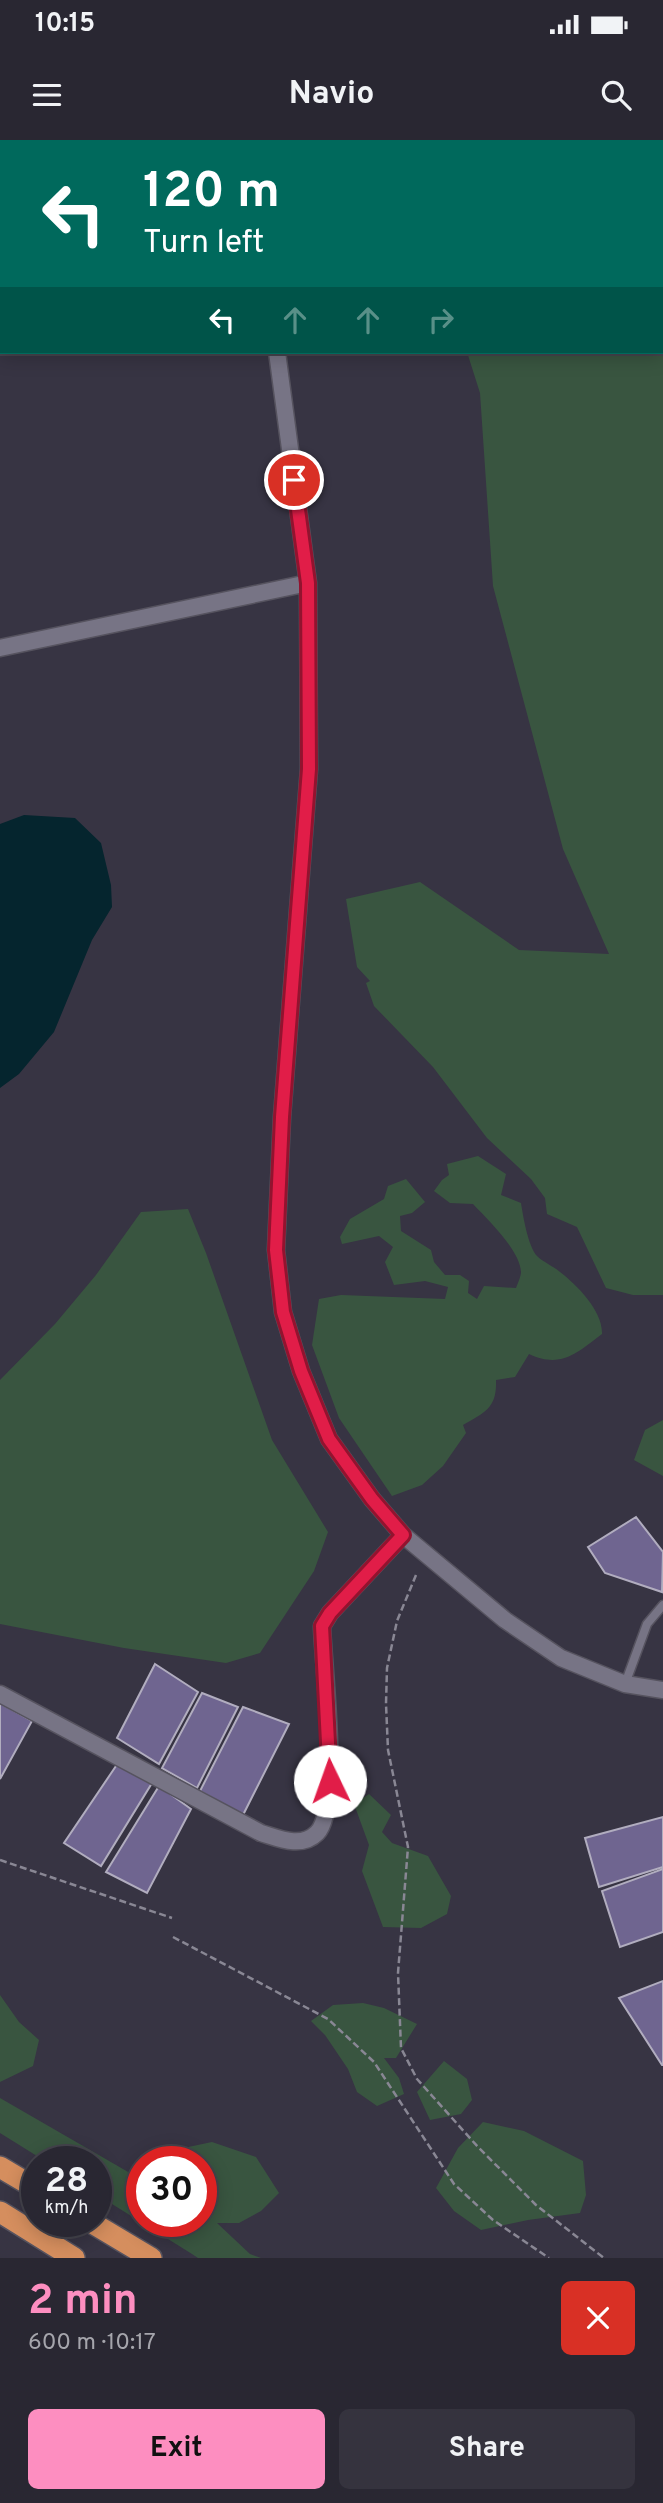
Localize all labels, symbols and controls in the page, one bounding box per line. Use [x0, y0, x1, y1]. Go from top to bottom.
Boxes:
text: 10:15 [35, 8, 95, 41]
text: Navio [289, 75, 374, 115]
icon: menu [28, 76, 66, 114]
icon: search [597, 76, 635, 114]
text: 120 m [143, 163, 280, 225]
icon: left [28, 168, 119, 259]
text: Turn left [143, 224, 264, 264]
icon: left [203, 301, 241, 339]
icon: ahead [276, 301, 314, 339]
icon: ahead [349, 301, 387, 339]
icon: right [422, 301, 460, 339]
pin [264, 450, 324, 510]
icon: arrive [275, 461, 313, 499]
position arrow [293, 1744, 367, 1818]
speed limit sign: 30 [126, 2146, 217, 2237]
text: 28 [45, 2160, 88, 2204]
text: km/h [45, 2197, 88, 2220]
text: 2 min [28, 2276, 138, 2329]
button: close [561, 2281, 635, 2355]
text: 600 m · 10:17 [28, 2329, 156, 2358]
button: Exit [28, 2409, 325, 2489]
button: Share [339, 2409, 635, 2489]

